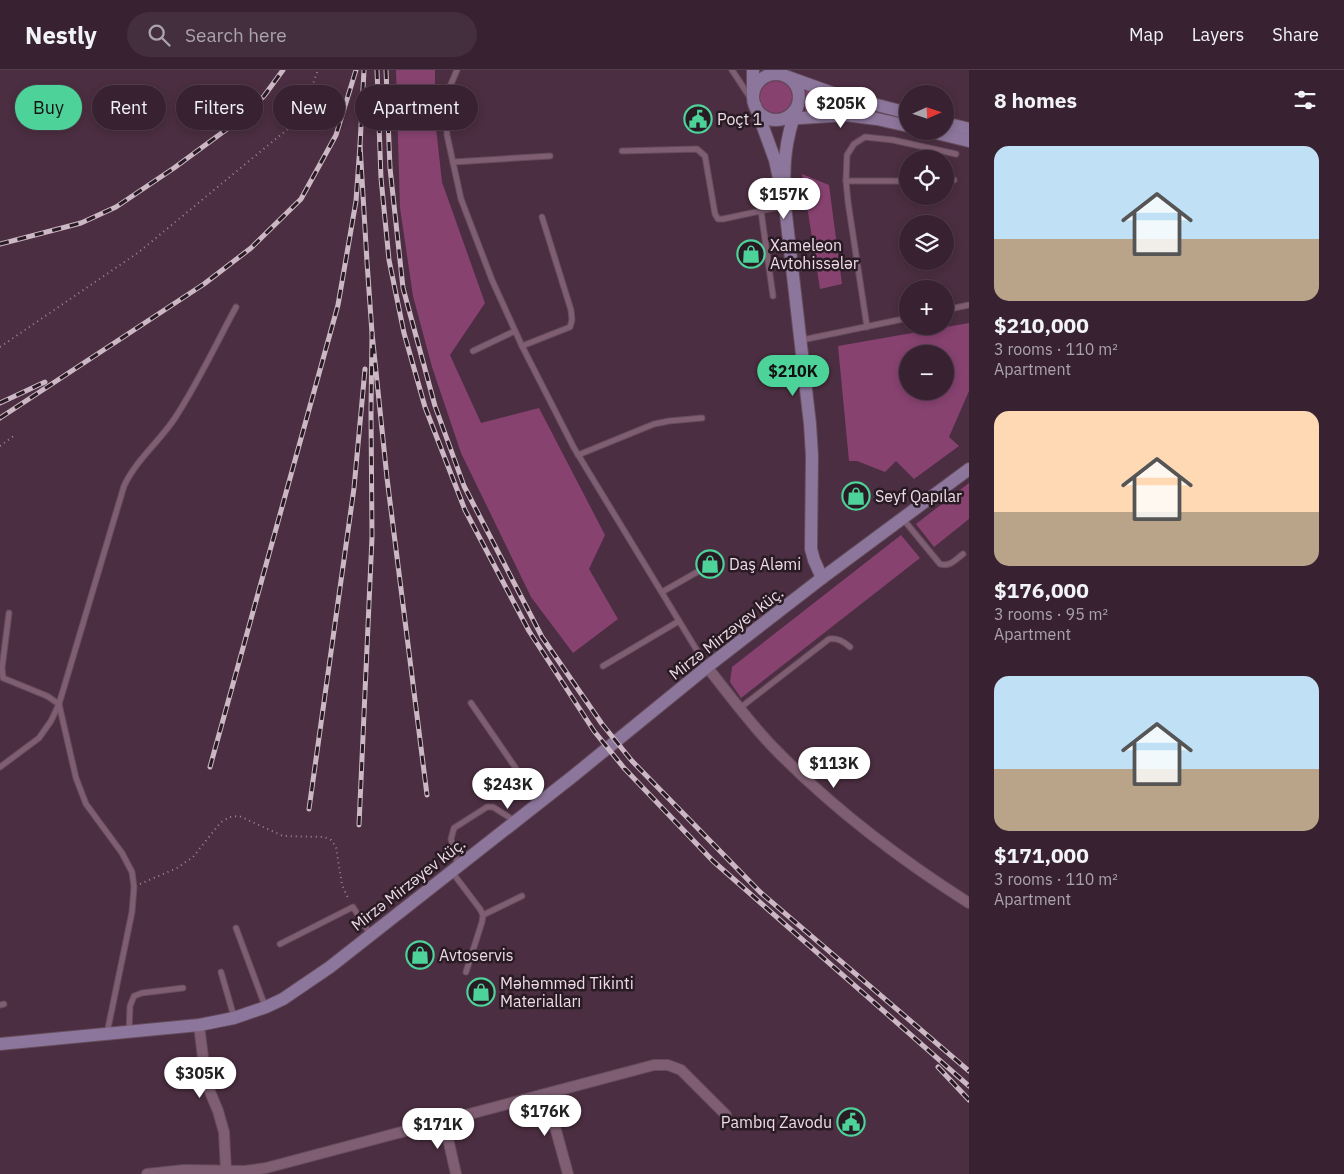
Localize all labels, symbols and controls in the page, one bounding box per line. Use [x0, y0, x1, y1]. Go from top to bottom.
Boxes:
search box [127, 12, 477, 57]
text: Nestly [25, 19, 97, 51]
icon: search [145, 21, 173, 49]
text: Search here [185, 23, 287, 47]
text: Map [1129, 23, 1164, 46]
text: Layers [1192, 23, 1244, 46]
text: Share [1272, 23, 1319, 46]
chip: Buy [15, 85, 82, 130]
chip: Rent [92, 85, 166, 130]
chip: Filters [176, 85, 263, 130]
chip: New [273, 85, 345, 130]
chip: Apartment [355, 85, 478, 130]
north arrow [899, 85, 954, 140]
map controls [899, 85, 954, 400]
text: 8 homes [994, 86, 1077, 114]
icon: filters [1291, 86, 1319, 114]
pin: $205K [806, 87, 876, 129]
text: $205K [816, 93, 866, 113]
public building icon: Poçt 1 [683, 104, 713, 134]
place label: Poçt 1 [717, 109, 762, 129]
button: locate [899, 150, 954, 205]
pin: $157K [749, 178, 819, 220]
icon: home [1112, 179, 1202, 269]
text: $157K [759, 184, 809, 204]
button: layers [899, 215, 954, 270]
place label: Xameleon Avtohissələr [770, 235, 859, 273]
shop icon: Xameleon Avtohissələr [736, 239, 766, 269]
button: + [899, 280, 954, 335]
text: $210,000 [994, 311, 1089, 339]
text: 3 rooms · 110 m² [994, 339, 1118, 359]
button: − [899, 345, 954, 400]
pin: $210K [758, 354, 828, 397]
text: Apartment [994, 359, 1071, 379]
text: $210K [768, 361, 818, 381]
icon: home [1112, 444, 1202, 534]
shop icon: Seyf Qapılar [841, 481, 871, 511]
place label: Seyf Qapılar [875, 486, 962, 506]
shop icon: Daş Aləmi [695, 549, 725, 579]
place label: Daş Aləmi [729, 554, 801, 574]
text: $176,000 [994, 576, 1089, 604]
street label: Mirzə Mirzəyev küç. [665, 582, 787, 684]
text: 3 rooms · 95 m² [994, 604, 1108, 624]
text: Apartment [994, 624, 1071, 644]
icon: home [1112, 709, 1202, 799]
pin: $113K [799, 746, 869, 789]
text: $113K [809, 753, 859, 773]
pin: $243K [473, 768, 543, 810]
text: $243K [483, 774, 533, 794]
street label: Mirzə Mirzəyev küç. [347, 833, 469, 935]
text: $171,000 [994, 841, 1089, 869]
text: 3 rooms · 110 m² [994, 869, 1118, 889]
text: Apartment [994, 889, 1071, 909]
shop icon: Avtoservis [405, 940, 435, 970]
place label: Avtoservis [439, 945, 514, 965]
place label: Məhəmməd Tikinti Materialları [500, 973, 634, 1011]
shop icon: Məhəmməd Tikinti Materialları [466, 977, 496, 1007]
pin: $305K [165, 1056, 235, 1099]
text: $305K [175, 1063, 225, 1083]
pin: $176K [510, 1094, 580, 1137]
text: $176K [520, 1101, 570, 1121]
public building icon: Pambıq Zavodu [836, 1107, 866, 1137]
pin: $171K [403, 1108, 473, 1150]
place label: Pambıq Zavodu [721, 1112, 832, 1132]
text: $171K [413, 1114, 463, 1134]

